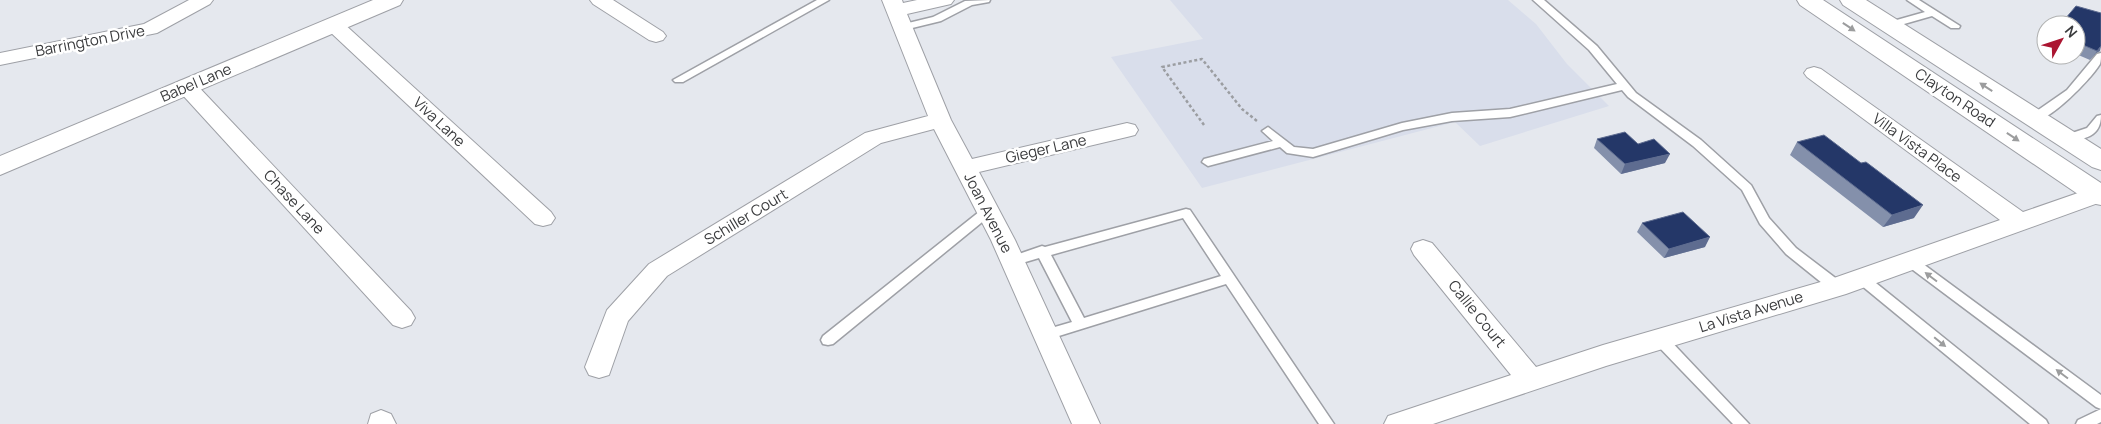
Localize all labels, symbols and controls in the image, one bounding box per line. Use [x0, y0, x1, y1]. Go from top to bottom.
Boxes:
north arrow [2036, 15, 2086, 65]
street label: Barrington Drive [33, 20, 147, 61]
text: N [2061, 21, 2082, 41]
one-way arrow [1842, 22, 1855, 32]
street label: Babel Lane [157, 58, 235, 107]
street label: Clayton Road [1911, 63, 2000, 132]
one-way arrow [1980, 83, 1993, 92]
street label: Viva Lane [409, 92, 470, 151]
street label: Villa Vista Place [1868, 108, 1966, 187]
street label: Gieger Lane [1003, 129, 1089, 168]
one-way arrow [2006, 132, 2020, 142]
street label: Chase Lane [259, 165, 330, 239]
street label: Joan Avenue [959, 169, 1018, 257]
street label: Schiller Court [700, 183, 791, 250]
one-way arrow [1924, 272, 1938, 282]
street label: Callie Court [1444, 275, 1511, 352]
street label: La Vista Avenue [1696, 286, 1806, 337]
one-way arrow [1933, 336, 1946, 347]
one-way arrow [2056, 368, 2069, 379]

